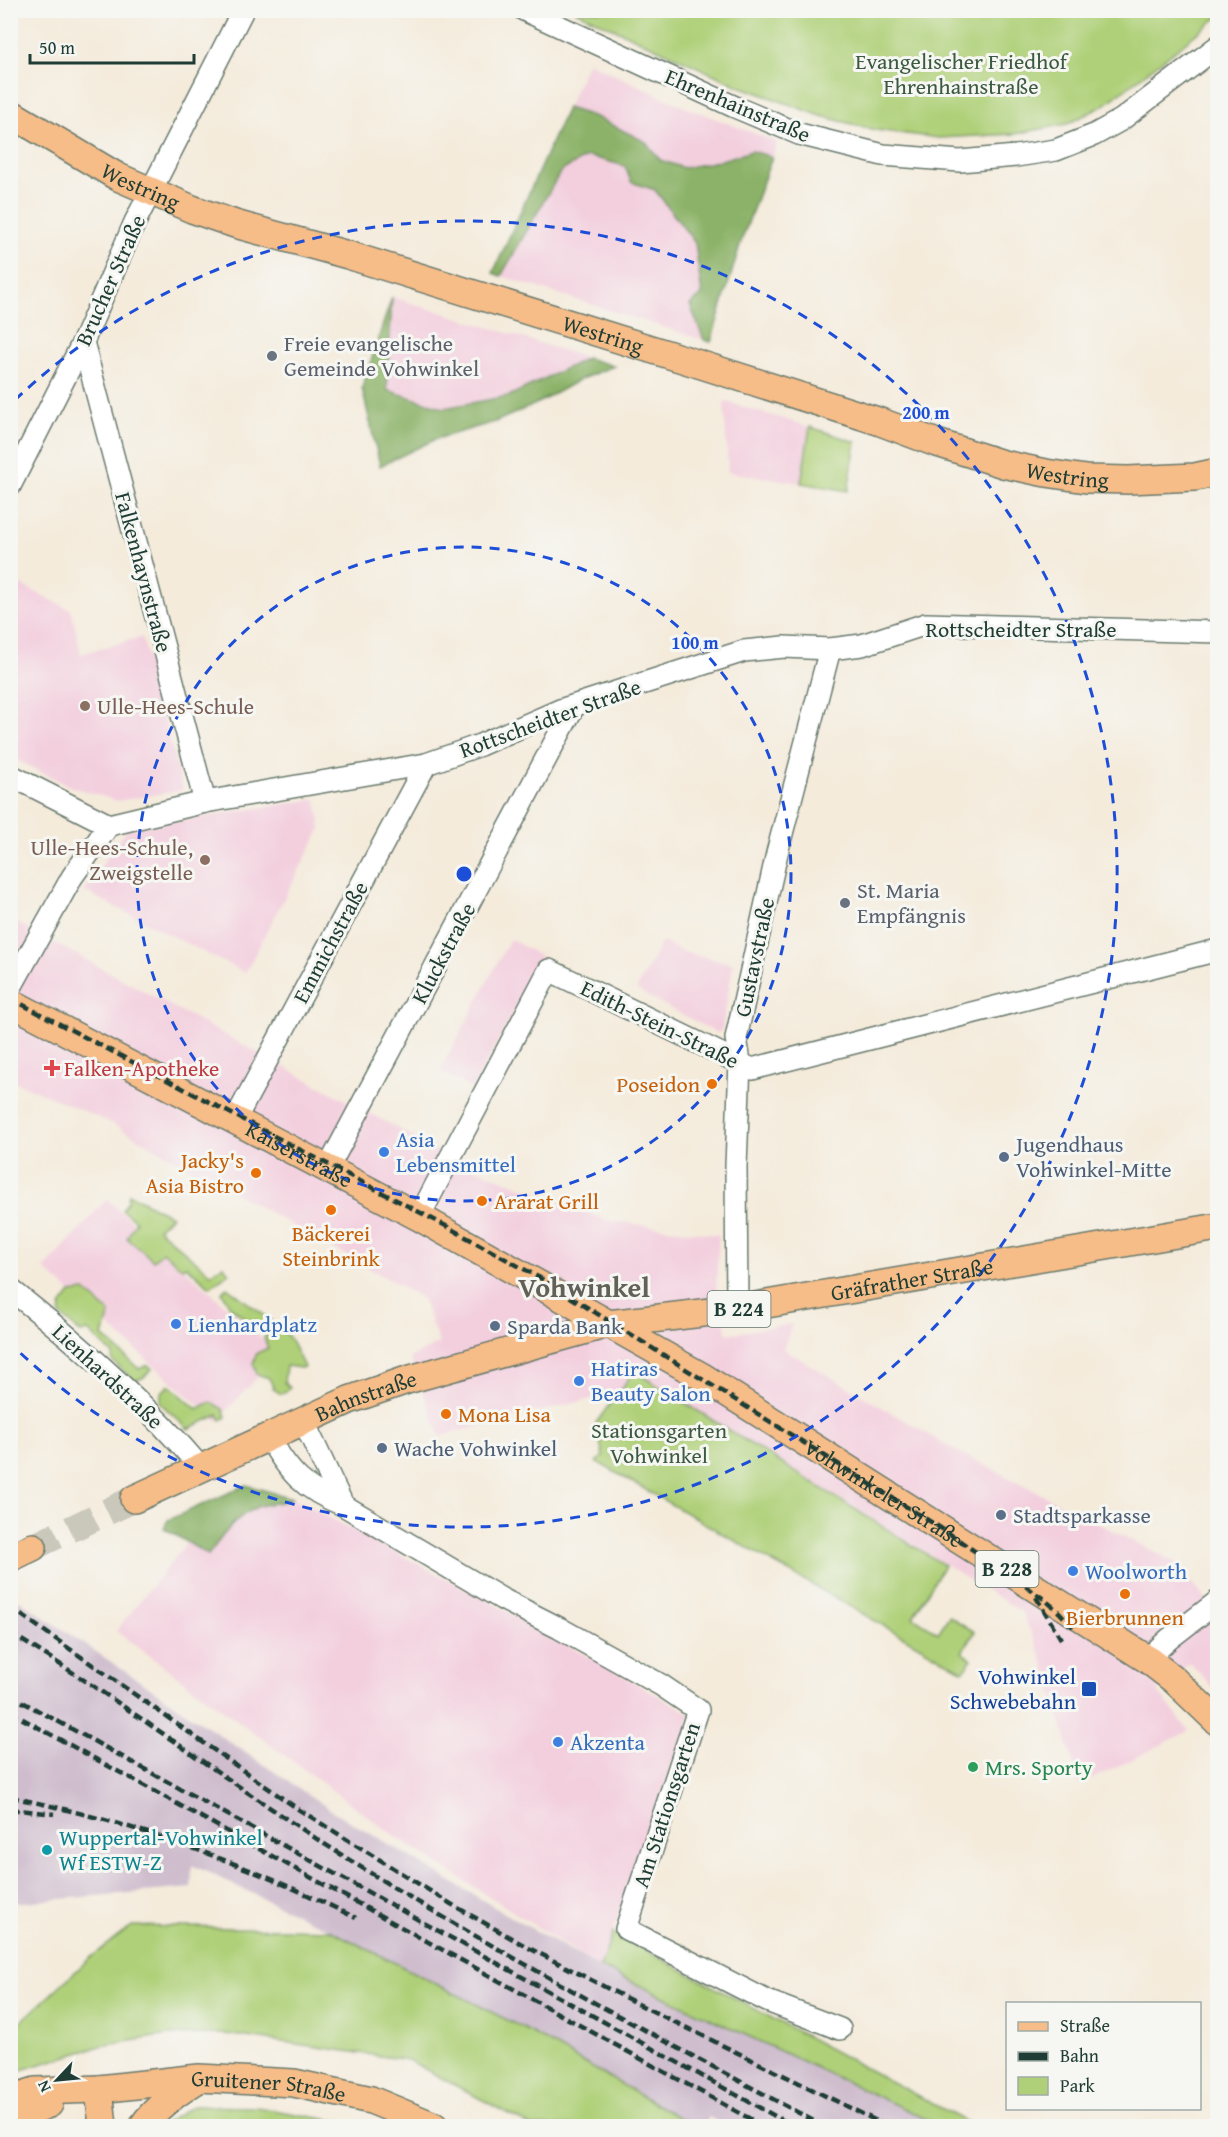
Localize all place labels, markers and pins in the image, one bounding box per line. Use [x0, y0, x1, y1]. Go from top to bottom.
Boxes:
place label: Freie evangelische Gemeinde Vohwinkel [284, 327, 479, 384]
marker: Freie evangelische Gemeinde Vohwinkel [265, 349, 279, 363]
place label: Ulle-Hees-Schule [97, 690, 254, 722]
marker: Ulle-Hees-Schule [78, 699, 92, 713]
place label: Ulle-Hees-Schule, Zweigstelle [30, 831, 193, 888]
marker: Ulle-Hees-Schule, Zweigstelle [198, 853, 212, 867]
centre of rings [454, 864, 474, 884]
place label: St. Maria Empfängnis [857, 874, 966, 931]
marker: St. Maria Empfängnis [838, 896, 852, 910]
place label: Falken-Apotheke [64, 1052, 219, 1084]
marker: Falken-Apotheke [45, 1061, 59, 1075]
place label: Poseidon [616, 1068, 701, 1100]
marker: Poseidon [705, 1077, 719, 1091]
place label: Asia Lebensmittel [396, 1123, 516, 1180]
place label: Jugendhaus Vohwinkel-Mitte [1013, 1128, 1172, 1185]
place label: Jacky's Asia Bistro [145, 1144, 244, 1201]
marker: Asia Lebensmittel [377, 1145, 391, 1159]
marker: Jugendhaus Vohwinkel-Mitte [997, 1150, 1011, 1164]
marker: Jacky's Asia Bistro [249, 1166, 263, 1180]
place label: Ararat Grill [494, 1185, 599, 1217]
marker: Ararat Grill [475, 1194, 489, 1208]
marker: Bäckerei Steinbrink [324, 1203, 338, 1217]
place label: Bäckerei Steinbrink [282, 1217, 381, 1274]
place label: Lienhardplatz [188, 1308, 317, 1340]
place label: Sparda Bank [507, 1310, 623, 1342]
marker: Lienhardplatz [169, 1317, 183, 1331]
marker: Sparda Bank [488, 1319, 502, 1333]
place label: Hatiras Beauty Salon [591, 1352, 711, 1409]
marker: Hatiras Beauty Salon [572, 1374, 586, 1388]
place label: Mona Lisa [458, 1398, 551, 1430]
marker: Mona Lisa [439, 1407, 453, 1421]
place label: Wache Vohwinkel [394, 1432, 557, 1464]
marker: Wache Vohwinkel [375, 1441, 389, 1455]
place label: Stadtsparkasse [1013, 1499, 1151, 1531]
marker: Stadtsparkasse [994, 1508, 1008, 1522]
place label: Woolworth [1085, 1555, 1188, 1587]
marker: Woolworth [1066, 1564, 1080, 1578]
marker: Bierbrunnen [1118, 1587, 1132, 1601]
place label: Bierbrunnen [1066, 1601, 1185, 1633]
place label: Vohwinkel Schwebebahn [950, 1660, 1077, 1717]
marker: Vohwinkel Schwebebahn [1080, 1680, 1098, 1698]
place label: Akzenta [570, 1726, 646, 1758]
marker: Akzenta [551, 1735, 565, 1749]
place label: Mrs. Sporty [985, 1751, 1093, 1783]
marker: Mrs. Sporty [966, 1760, 980, 1774]
place label: Wuppertal-Vohwinkel Wf ESTW-Z [59, 1821, 263, 1878]
marker: Wuppertal-Vohwinkel Wf ESTW-Z [40, 1843, 54, 1857]

